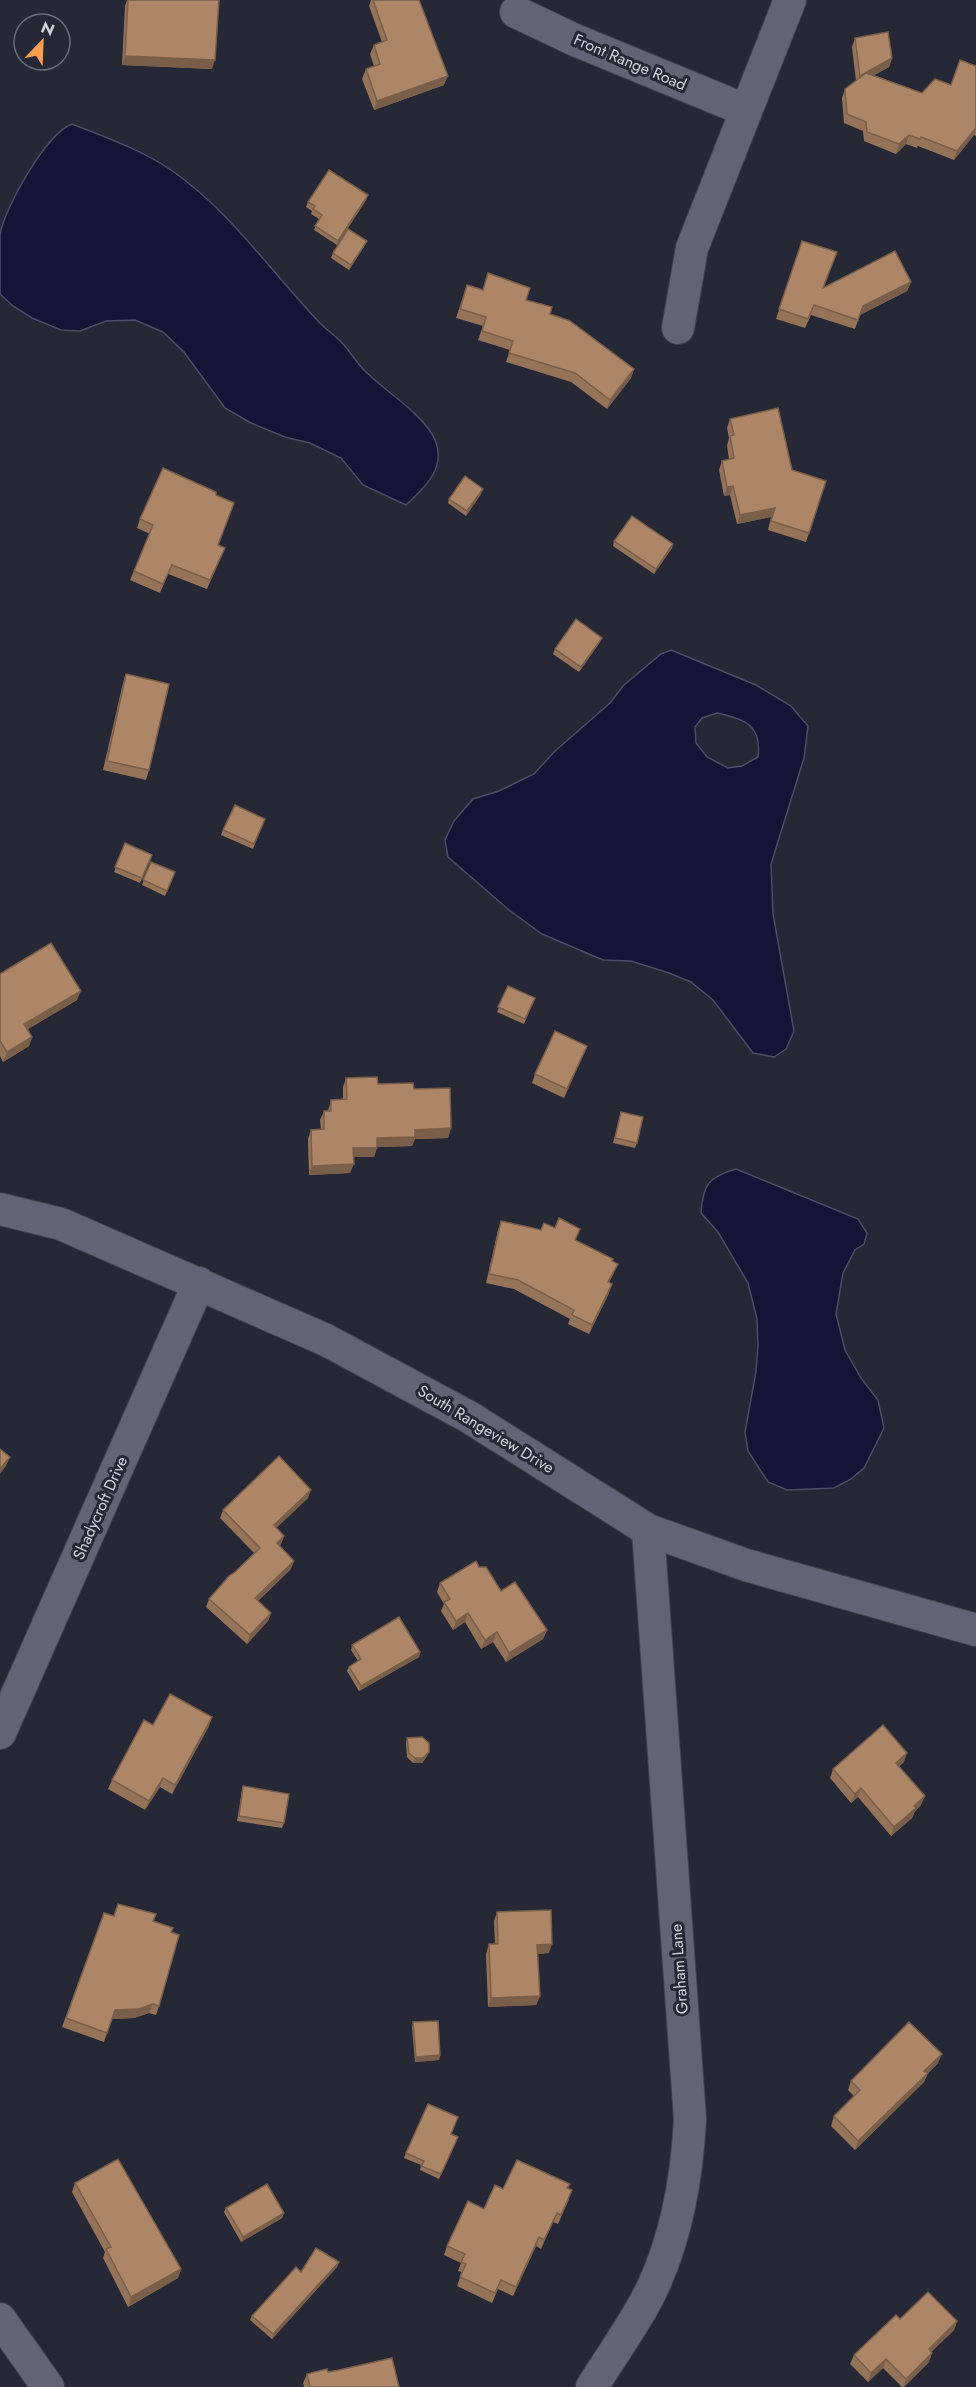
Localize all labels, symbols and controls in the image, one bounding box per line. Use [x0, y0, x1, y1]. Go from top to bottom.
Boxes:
north arrow [12, 12, 72, 72]
text: N [37, 16, 58, 42]
street label: Front Range Road [570, 28, 690, 96]
street label: South Rangeview Drive [413, 1379, 559, 1479]
street label: Shadycroft Drive [67, 1453, 133, 1563]
street label: Graham Lane [664, 1923, 694, 2015]

